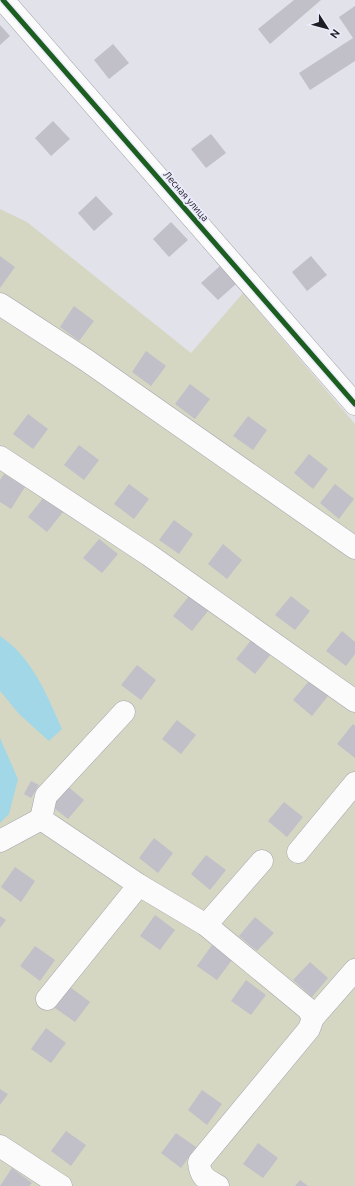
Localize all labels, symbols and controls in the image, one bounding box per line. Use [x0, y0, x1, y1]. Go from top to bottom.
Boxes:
north arrow [307, 8, 347, 48]
text: N [328, 27, 342, 41]
street label: Лесная улица [161, 169, 211, 223]

